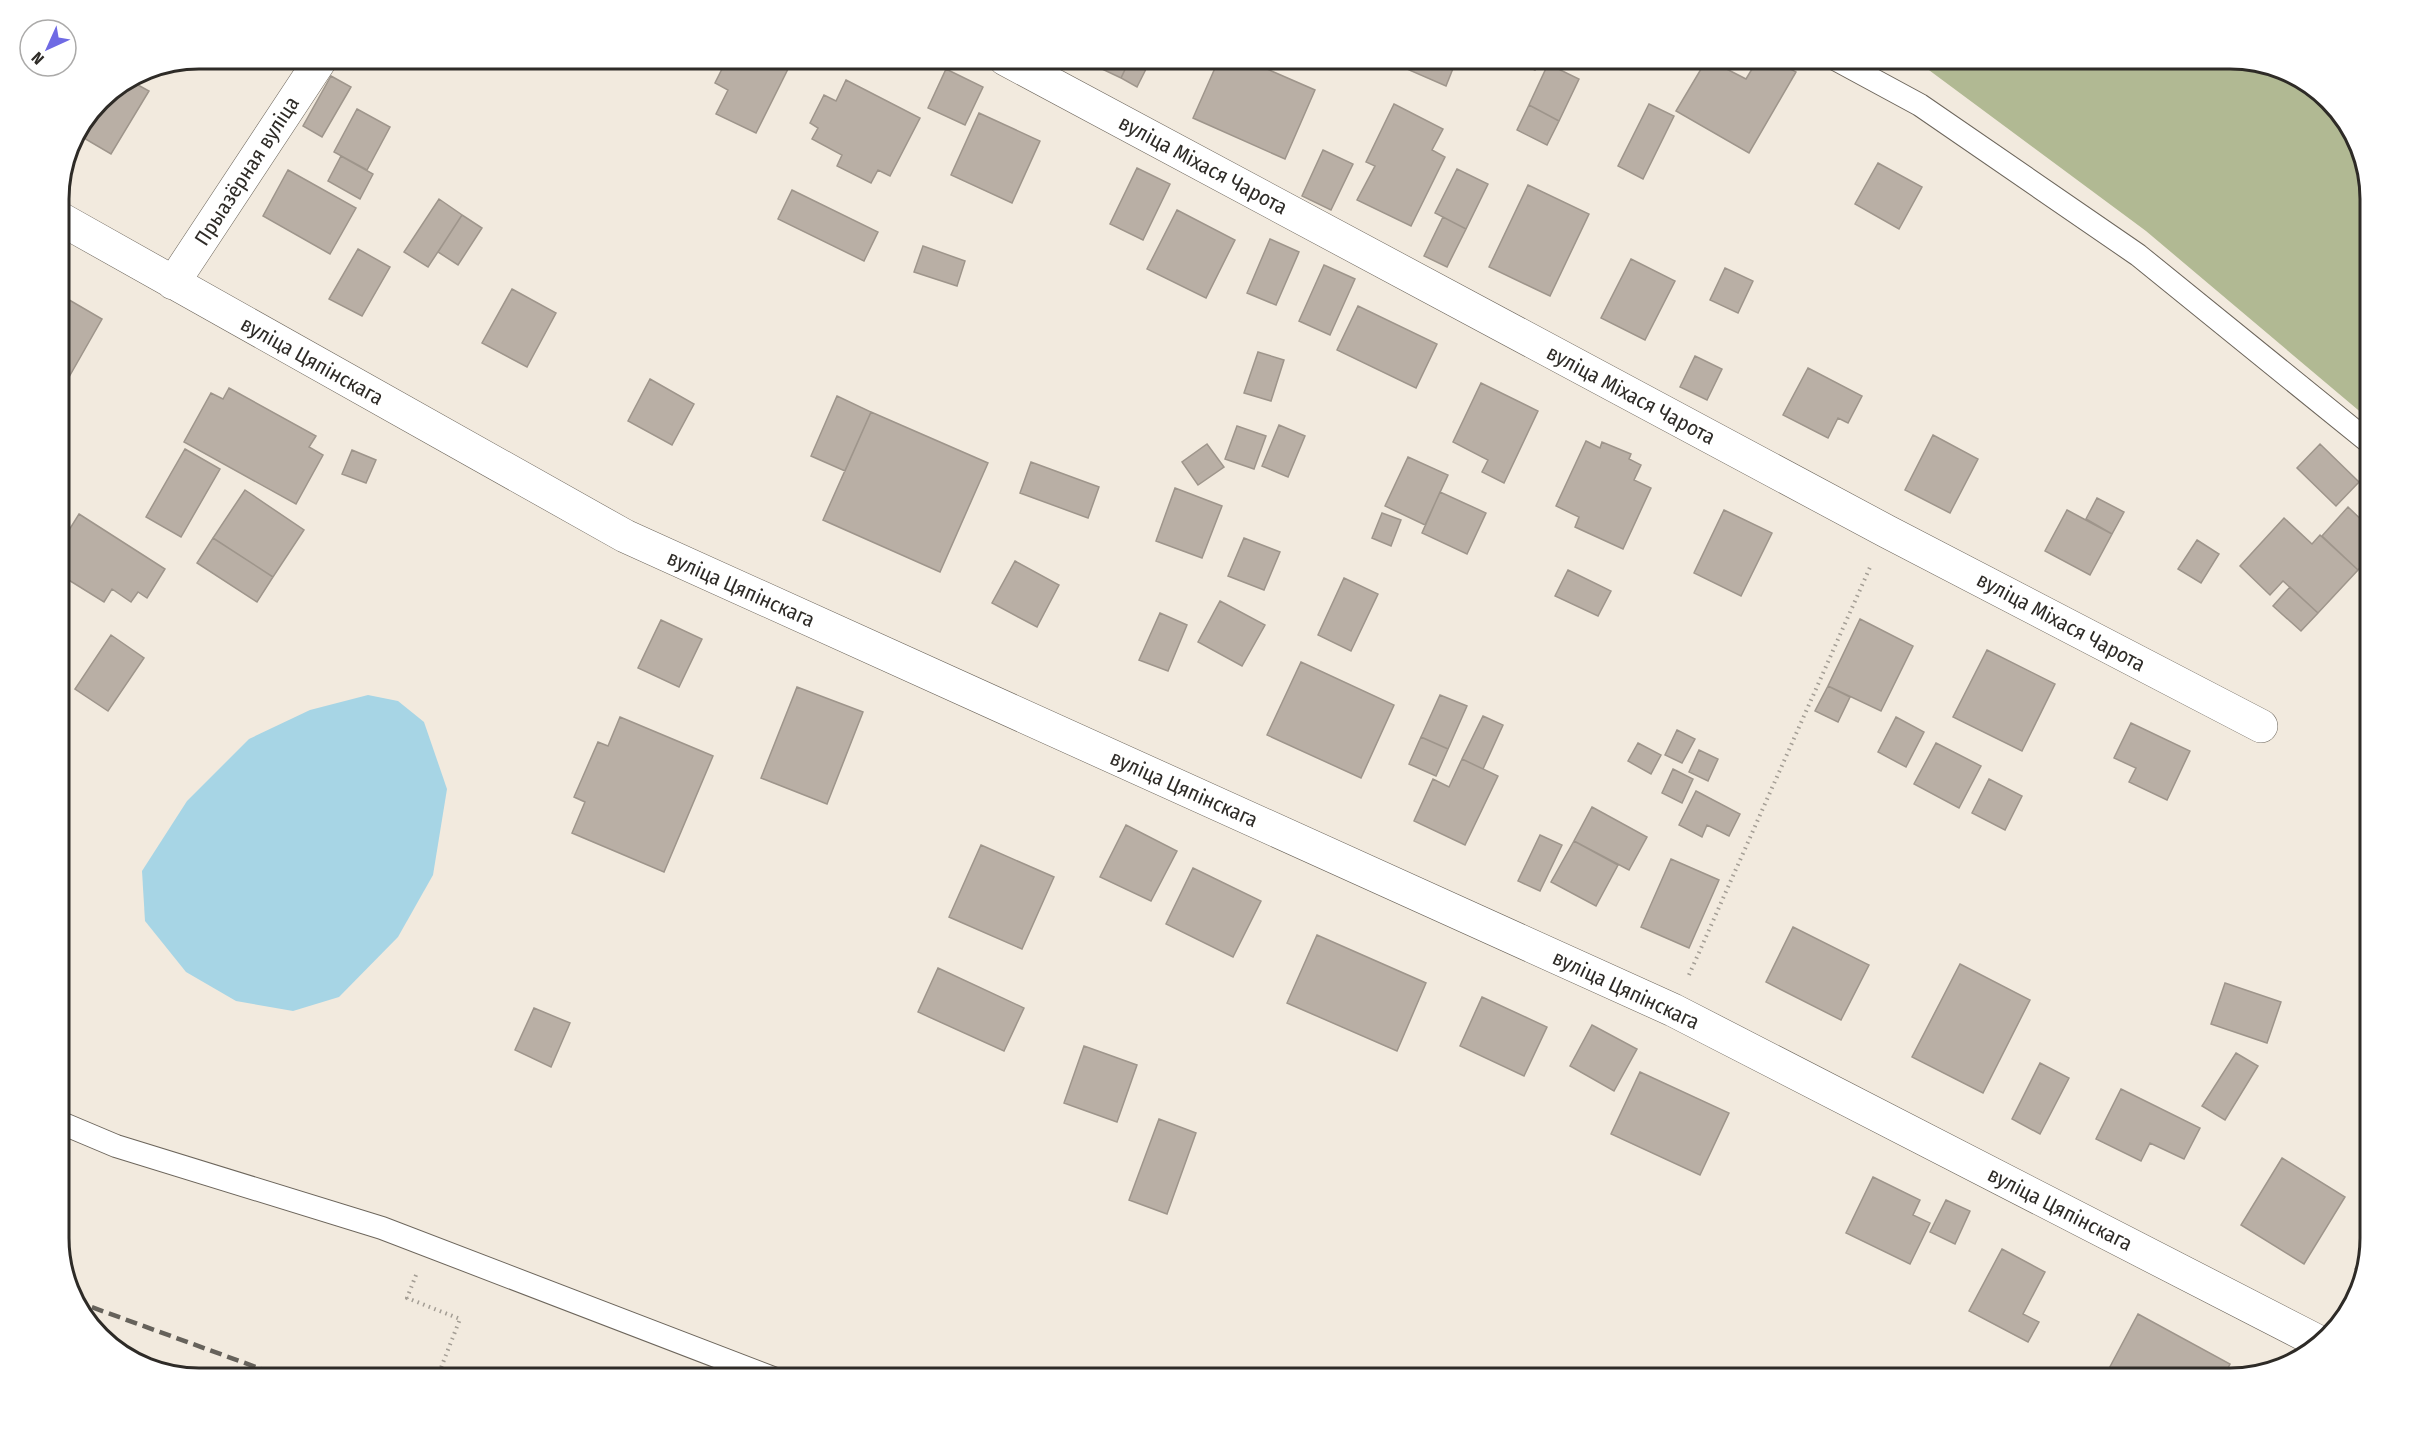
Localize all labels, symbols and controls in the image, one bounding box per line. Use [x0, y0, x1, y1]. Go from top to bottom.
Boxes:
north arrow [18, 18, 78, 78]
text: N [28, 48, 48, 68]
street label: Прыазёрная вуліца [189, 92, 305, 250]
street label: вуліца Міхася Чарота [1114, 110, 1292, 220]
street label: вуліца Цяпінскага [236, 311, 388, 411]
street label: вуліца Міхася Чарота [1542, 340, 1720, 450]
street label: вуліца Цяпінскага [663, 545, 819, 633]
street label: вуліца Міхася Чарота [1972, 567, 2150, 677]
street label: вуліца Цяпінскага [1106, 745, 1262, 833]
street label: вуліца Цяпінскага [1548, 945, 1704, 1035]
street label: вуліца Цяпінскага [1983, 1161, 2137, 1257]

